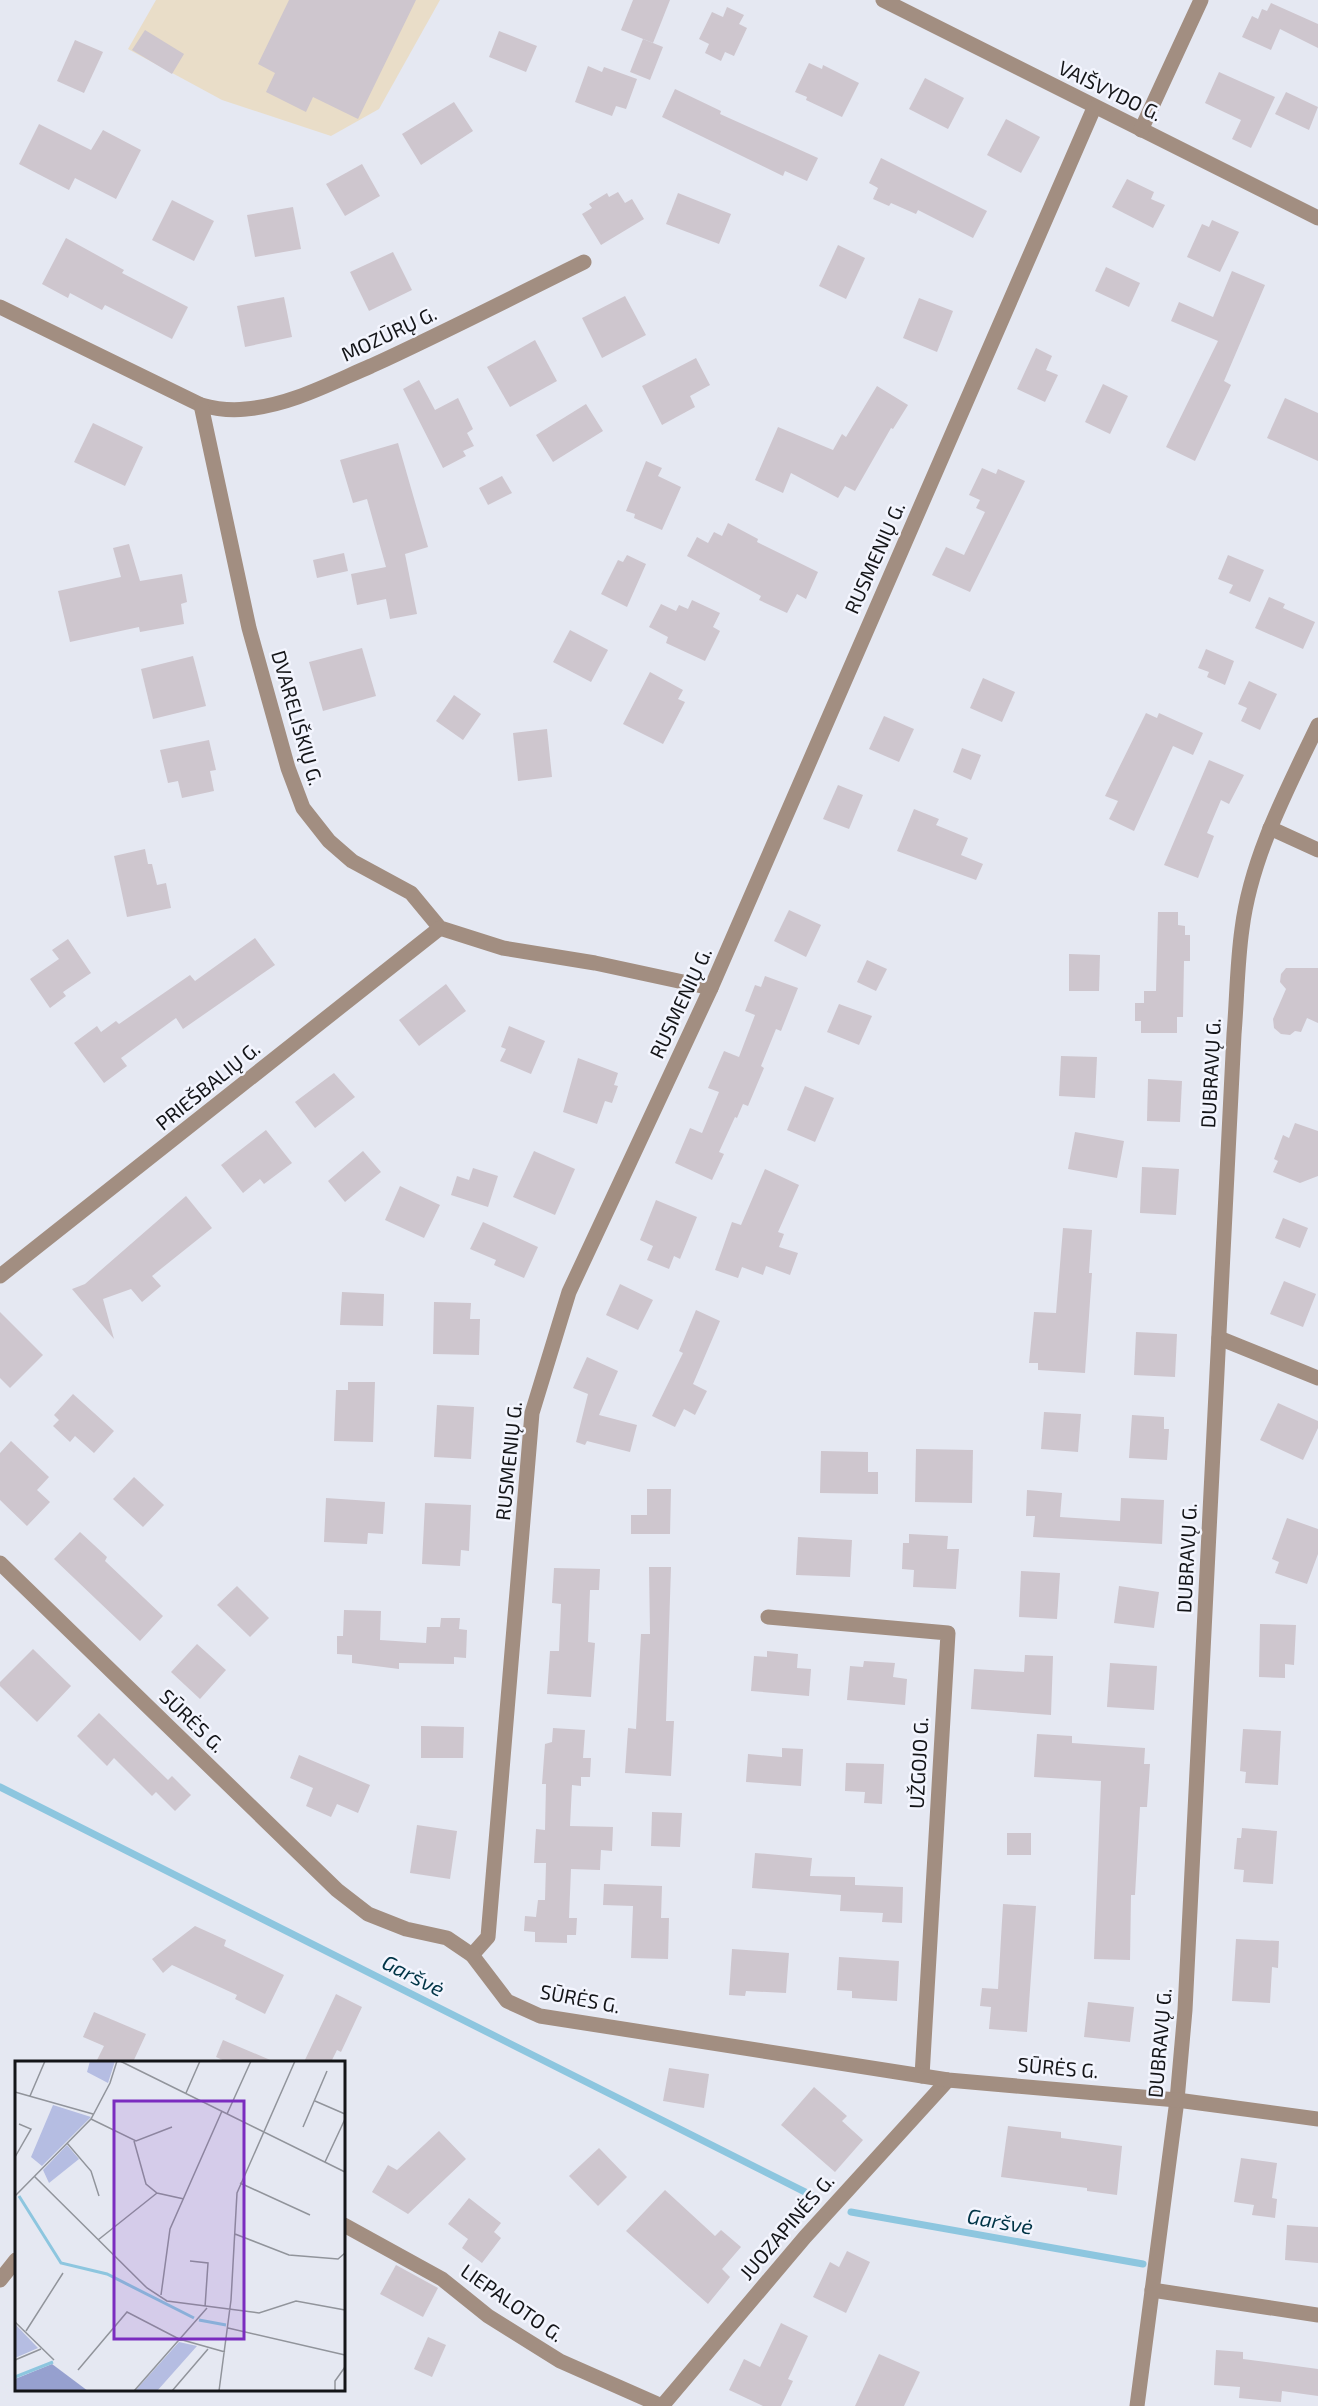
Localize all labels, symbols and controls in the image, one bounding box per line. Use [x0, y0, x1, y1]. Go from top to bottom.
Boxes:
street label: VAIŠVYDO G. [1055, 55, 1166, 125]
street label: MOZŪRŲ G. [337, 301, 440, 366]
street label: RUSMENIŲ G. [839, 498, 909, 617]
street label: DVARELIŠKIŲ G. [267, 647, 329, 788]
street label: RUSMENIŲ G. [644, 943, 716, 1062]
street label: DUBRAVŲ G. [1195, 1017, 1225, 1129]
street label: PRIEŠBALIŲ G. [150, 1036, 264, 1135]
street label: RUSMENIŲ G. [490, 1400, 526, 1522]
street label: DUBRAVŲ G. [1171, 1502, 1201, 1614]
street label: SŪRĖS G. [155, 1684, 230, 1757]
street label: UŽGOJO G. [904, 1716, 932, 1809]
water label: Garšvė [378, 1948, 449, 2001]
street label: SŪRĖS G. [538, 1979, 622, 2018]
street label: DUBRAVŲ G. [1142, 1987, 1176, 2099]
street label: SŪRĖS G. [1017, 2052, 1099, 2082]
inset map [15, 2061, 345, 2391]
street label: JUOZAPINĖS G. [734, 2169, 839, 2284]
water label: Garšvė [965, 2202, 1035, 2239]
street label: LIEPALOTO G. [457, 2258, 568, 2346]

